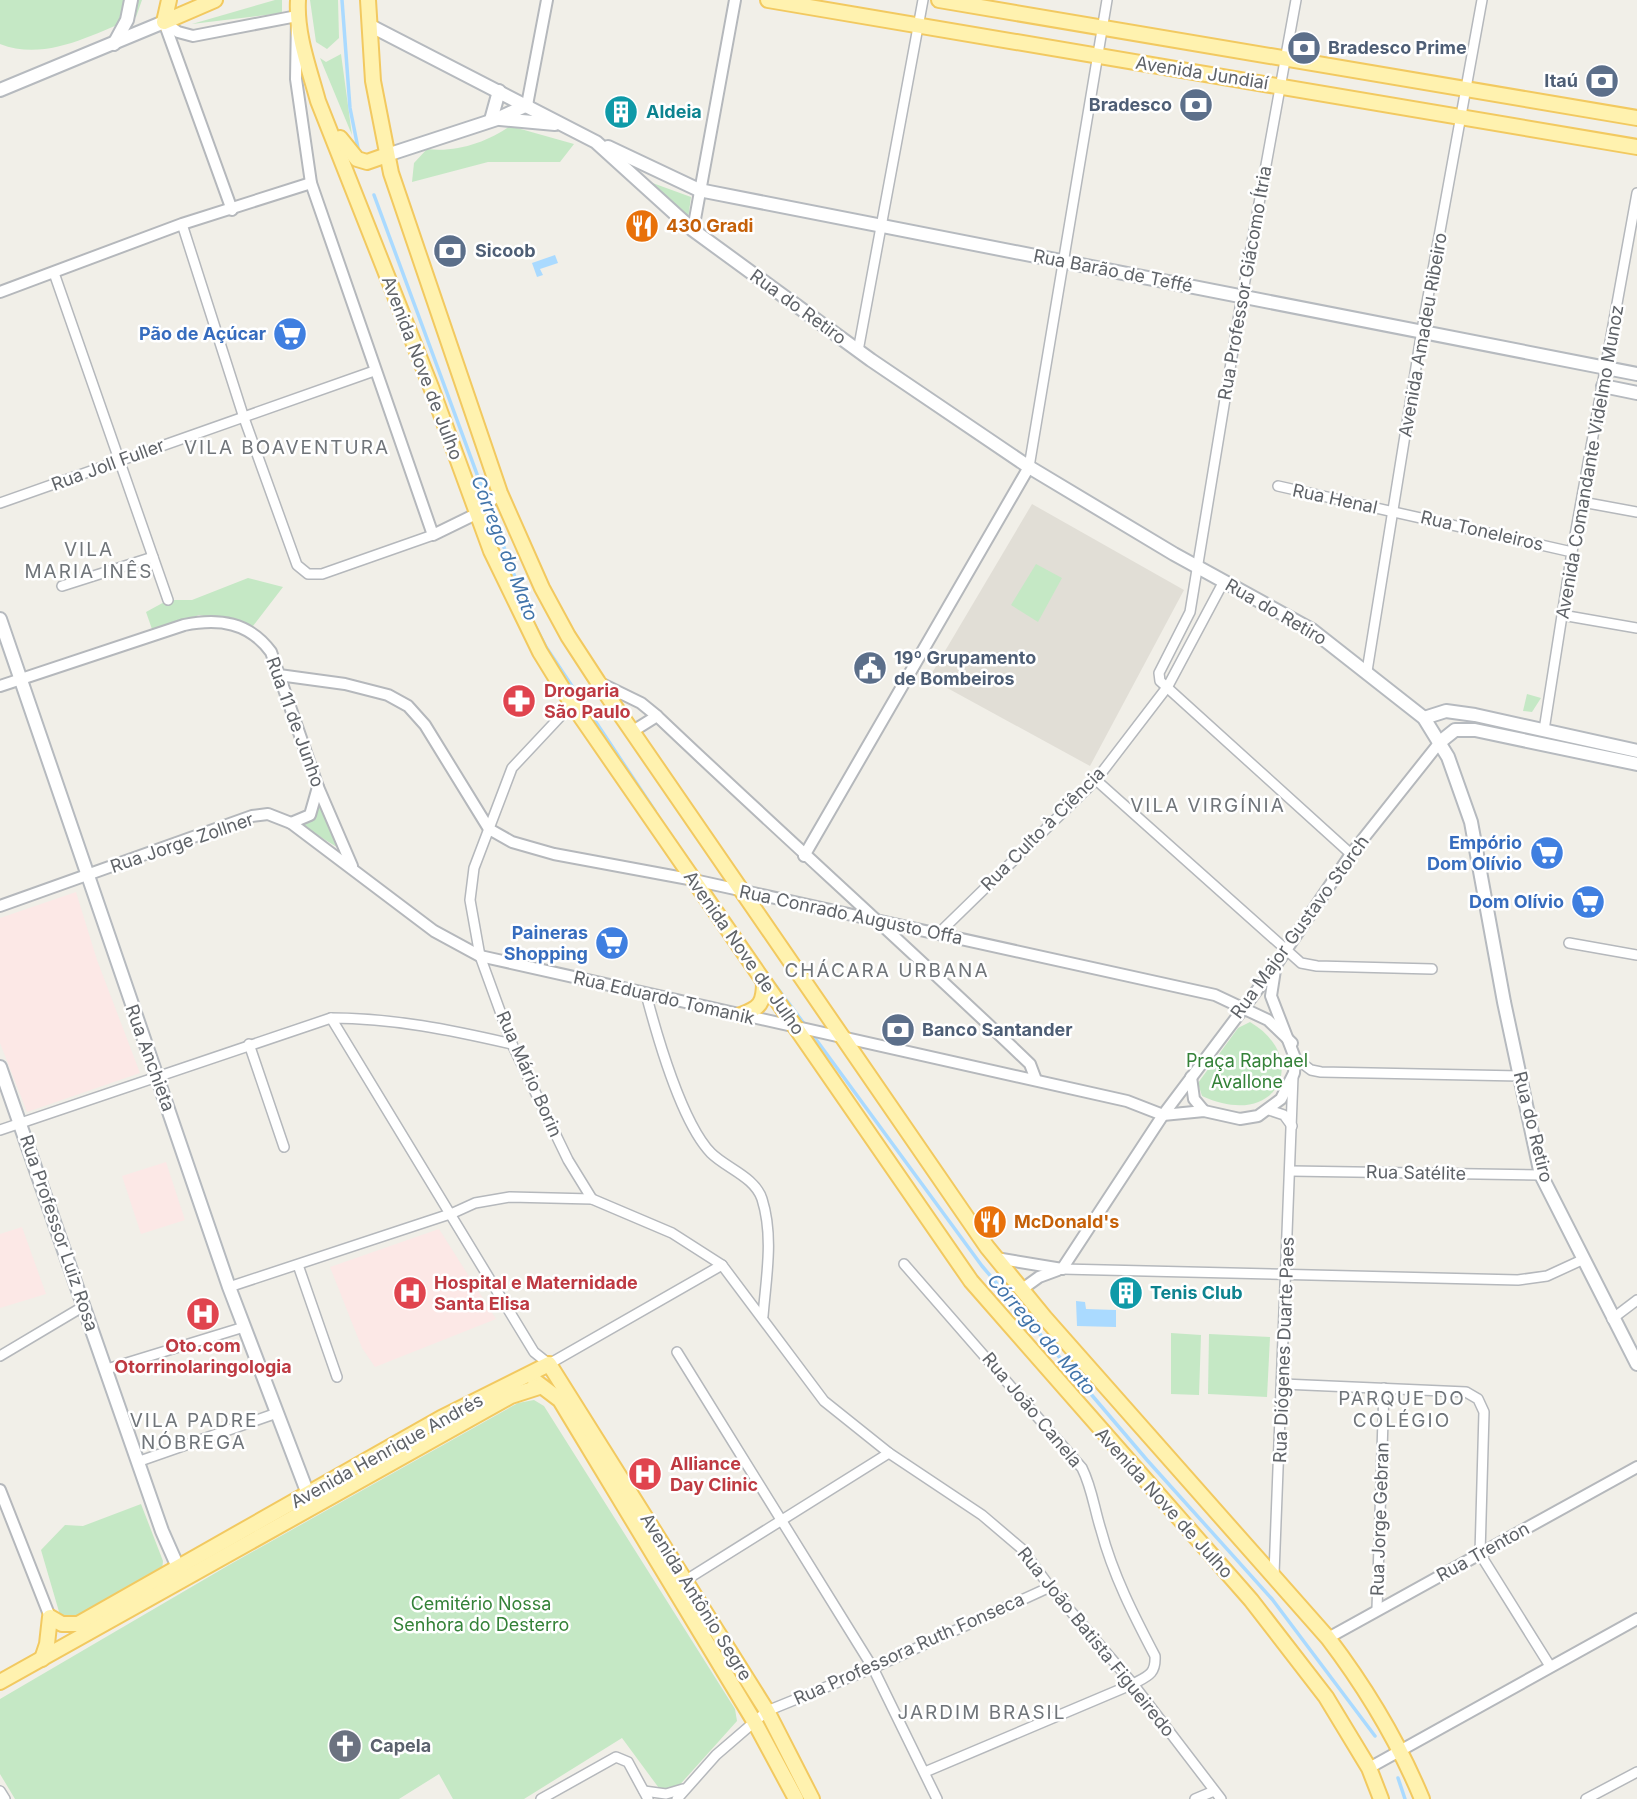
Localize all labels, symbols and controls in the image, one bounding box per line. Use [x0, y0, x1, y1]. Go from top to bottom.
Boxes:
bank icon: Bradesco Prime [1285, 29, 1323, 67]
place label: Bradesco Prime [1328, 37, 1467, 58]
street label: Avenida Jundiaí [1134, 52, 1271, 93]
bank icon: Itaú [1583, 62, 1621, 100]
place label: Itaú [1544, 70, 1578, 91]
bank icon: Bradesco [1177, 86, 1215, 124]
building icon: Aldeia [602, 93, 640, 131]
place label: Bradesco [1089, 94, 1172, 115]
place label: Aldeia [646, 101, 702, 122]
street label: Rua Professor Giácomo Ítria [1213, 164, 1275, 402]
restaurant icon: 430 Gradi [623, 207, 661, 245]
place label: 430 Gradi [666, 215, 753, 236]
street label: Avenida Amadeu Ribeiro [1394, 231, 1451, 439]
bank icon: Sicoob [431, 232, 469, 270]
place label: Sicoob [475, 240, 536, 261]
street label: Rua Barão de Teffé [1032, 245, 1195, 296]
street label: Rua do Retiro [746, 265, 850, 348]
street label: Avenida Nove de Julho [378, 273, 467, 463]
street label: Avenida Comandante Videlmo Munoz [1552, 303, 1627, 621]
supermarket icon: Pão de Açúcar [271, 315, 309, 353]
place label: Pão de Açúcar [139, 323, 266, 344]
street label: Rua Joll Fuller [48, 434, 167, 495]
district label: VILA BOAVENTURA [184, 436, 390, 459]
water label: Córrego do Mato [466, 472, 543, 624]
street label: Rua Henal [1291, 479, 1380, 518]
street label: Rua Toneleiros [1419, 506, 1546, 555]
district label: VILA MARIA INÊS [24, 538, 154, 583]
street label: Rua do Retiro [1222, 574, 1331, 649]
place label: 19º Grupamento de Bombeiros [894, 647, 1036, 689]
public building icon: 19º Grupamento de Bombeiros [851, 649, 889, 687]
street label: Rua 11 de Junho [262, 654, 329, 790]
place label: Drogaria São Paulo [544, 680, 631, 722]
pharmacy icon: Drogaria São Paulo [500, 682, 538, 720]
street label: Rua Culto à Ciência [977, 763, 1109, 895]
district label: VILA VIRGÍNIA [1130, 793, 1286, 817]
street label: Rua Jorge Zollner [107, 808, 257, 877]
street label: Rua Major Gustavo Storch [1226, 831, 1373, 1022]
place label: Empório Dom Olívio [1427, 832, 1522, 874]
supermarket icon: Empório Dom Olívio [1528, 834, 1566, 872]
street label: Avenida Nove de Julho [680, 867, 809, 1039]
street label: Rua Conrado Augusto Offa [738, 881, 965, 948]
supermarket icon: Dom Olívio [1569, 883, 1607, 921]
place label: Dom Olívio [1469, 891, 1564, 912]
place label: Paineras Shopping [504, 922, 588, 964]
supermarket icon: Paineras Shopping [593, 924, 631, 962]
district label: CHÁCARA URBANA [784, 958, 990, 982]
street label: Rua Eduardo Tomanik [572, 966, 757, 1029]
street label: Rua Anchieta [121, 1001, 180, 1114]
street label: Rua Mário Borin [492, 1008, 567, 1140]
bank icon: Banco Santander [879, 1011, 917, 1049]
place label: Banco Santander [922, 1019, 1073, 1040]
park label: Praça Raphael Avallone [1186, 1050, 1308, 1092]
street label: Rua do Retiro [1510, 1069, 1557, 1185]
street label: Rua Professor Luiz Rosa [16, 1132, 103, 1334]
street label: Rua Satélite [1366, 1161, 1466, 1184]
restaurant icon: McDonald's [971, 1203, 1009, 1241]
place label: McDonald's [1014, 1211, 1119, 1232]
street label: Rua Diógenes Duarte Paes [1269, 1236, 1298, 1463]
water label: Córrego do Mato [983, 1269, 1101, 1400]
place label: Hospital e Maternidade Santa Elisa [434, 1272, 638, 1314]
hospital icon: Hospital e Maternidade Santa Elisa [391, 1274, 429, 1312]
building icon: Tenis Club [1107, 1274, 1145, 1312]
place label: Tenis Club [1150, 1282, 1243, 1303]
hospital icon: Oto.com Otorrinolaringologia [184, 1295, 222, 1333]
place label: Oto.com Otorrinolaringologia [114, 1335, 292, 1377]
street label: Rua João Canela [978, 1348, 1087, 1471]
district label: PARQUE DO COLÉGIO [1338, 1387, 1466, 1432]
street label: Avenida Henrique Andrés [287, 1389, 486, 1512]
district label: VILA PADRE NÓBREGA [130, 1409, 258, 1454]
street label: Avenida Nove de Julho [1091, 1423, 1238, 1582]
street label: Rua Jorge Gebran [1366, 1442, 1393, 1596]
place label: Alliance Day Clinic [670, 1453, 758, 1495]
hospital icon: Alliance Day Clinic [626, 1455, 664, 1493]
street label: Avenida Antônio Segre [636, 1509, 756, 1684]
street label: Rua Trenton [1433, 1517, 1533, 1586]
street label: Rua João Batista Figueiredo [1013, 1543, 1179, 1741]
street label: Rua Professora Ruth Fonseca [790, 1588, 1027, 1709]
park label: Cemitério Nossa Senhora do Desterro [393, 1593, 569, 1635]
district label: JARDIM BRASIL [898, 1701, 1066, 1724]
church icon: Capela [326, 1727, 364, 1765]
place label: Capela [370, 1735, 431, 1756]

